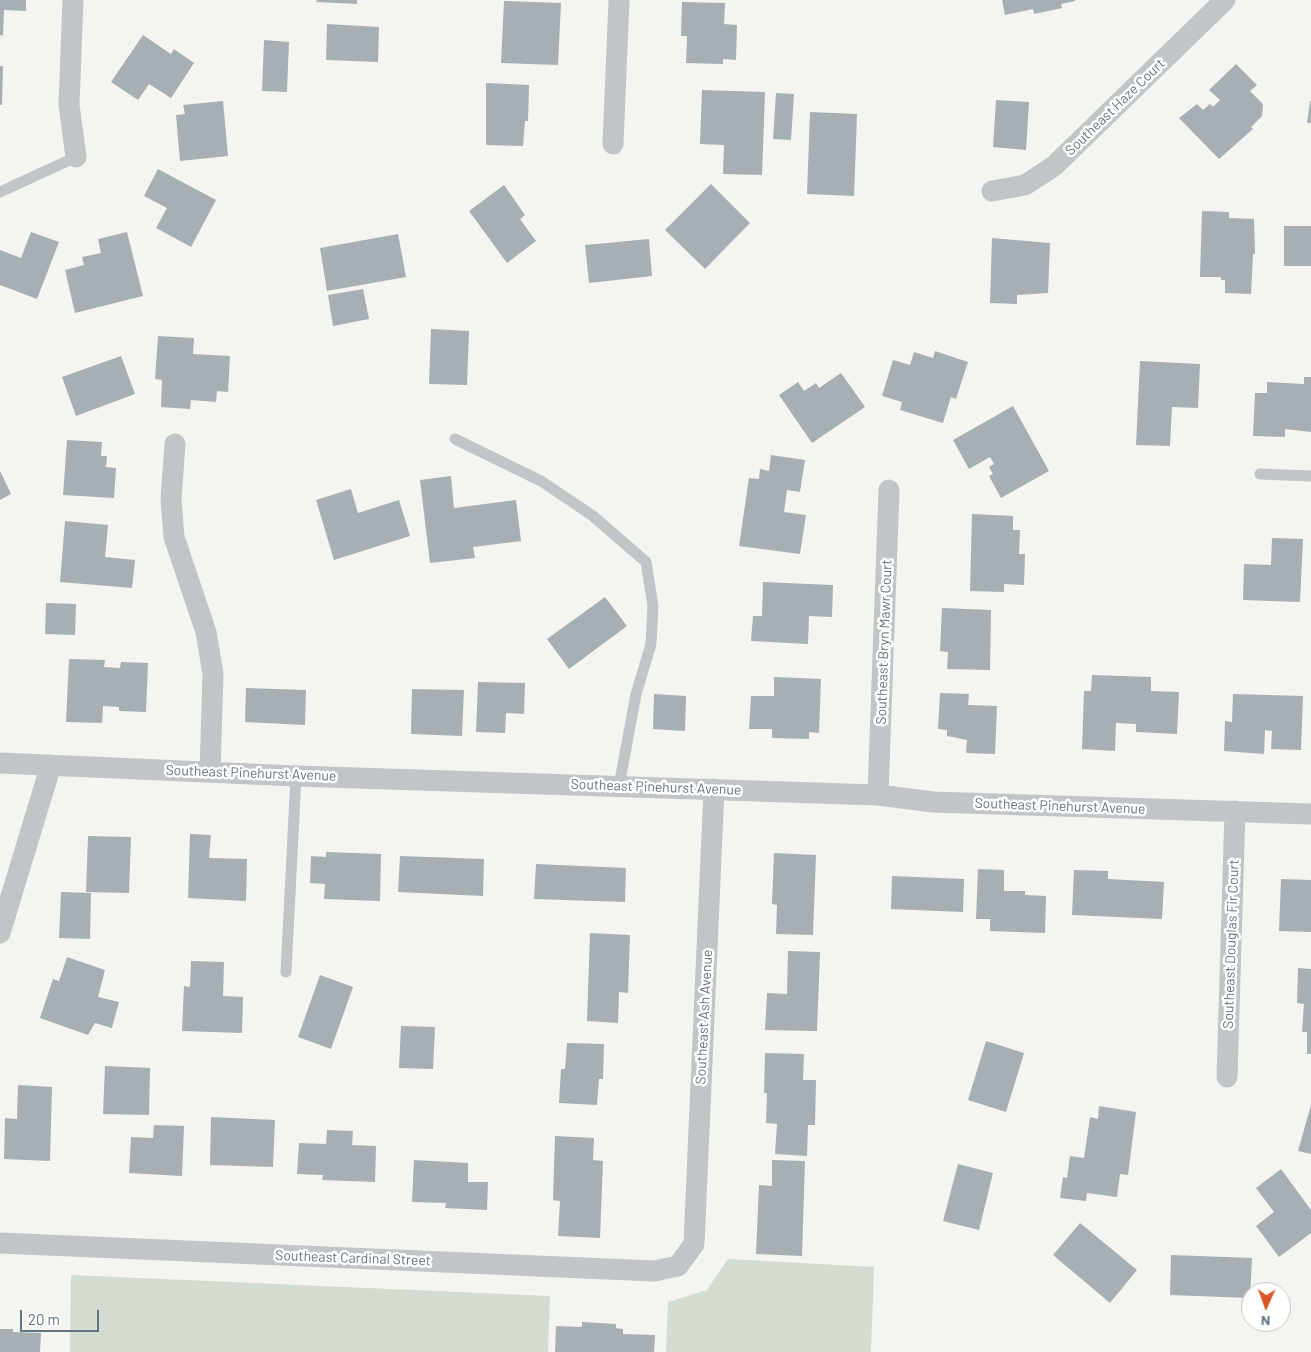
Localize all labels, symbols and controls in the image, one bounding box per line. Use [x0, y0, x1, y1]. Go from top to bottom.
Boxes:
street label: Southeast Haze Court [1062, 55, 1168, 159]
street label: Southeast Bryn Mawr Court [873, 559, 895, 725]
street label: Southeast Pinehurst Avenue [165, 762, 337, 784]
street label: Southeast Pinehurst Avenue [570, 776, 742, 798]
street label: Southeast Pinehurst Avenue [974, 795, 1146, 817]
street label: Southeast Douglas Fir Court [1220, 859, 1242, 1029]
street label: Southeast Ash Avenue [692, 949, 716, 1085]
street label: Southeast Cardinal Street [275, 1247, 431, 1269]
north arrow [1241, 1282, 1291, 1332]
scale bar [22, 1300, 101, 1332]
text: 20 m [28, 1310, 60, 1328]
text: N [1261, 1313, 1270, 1330]

